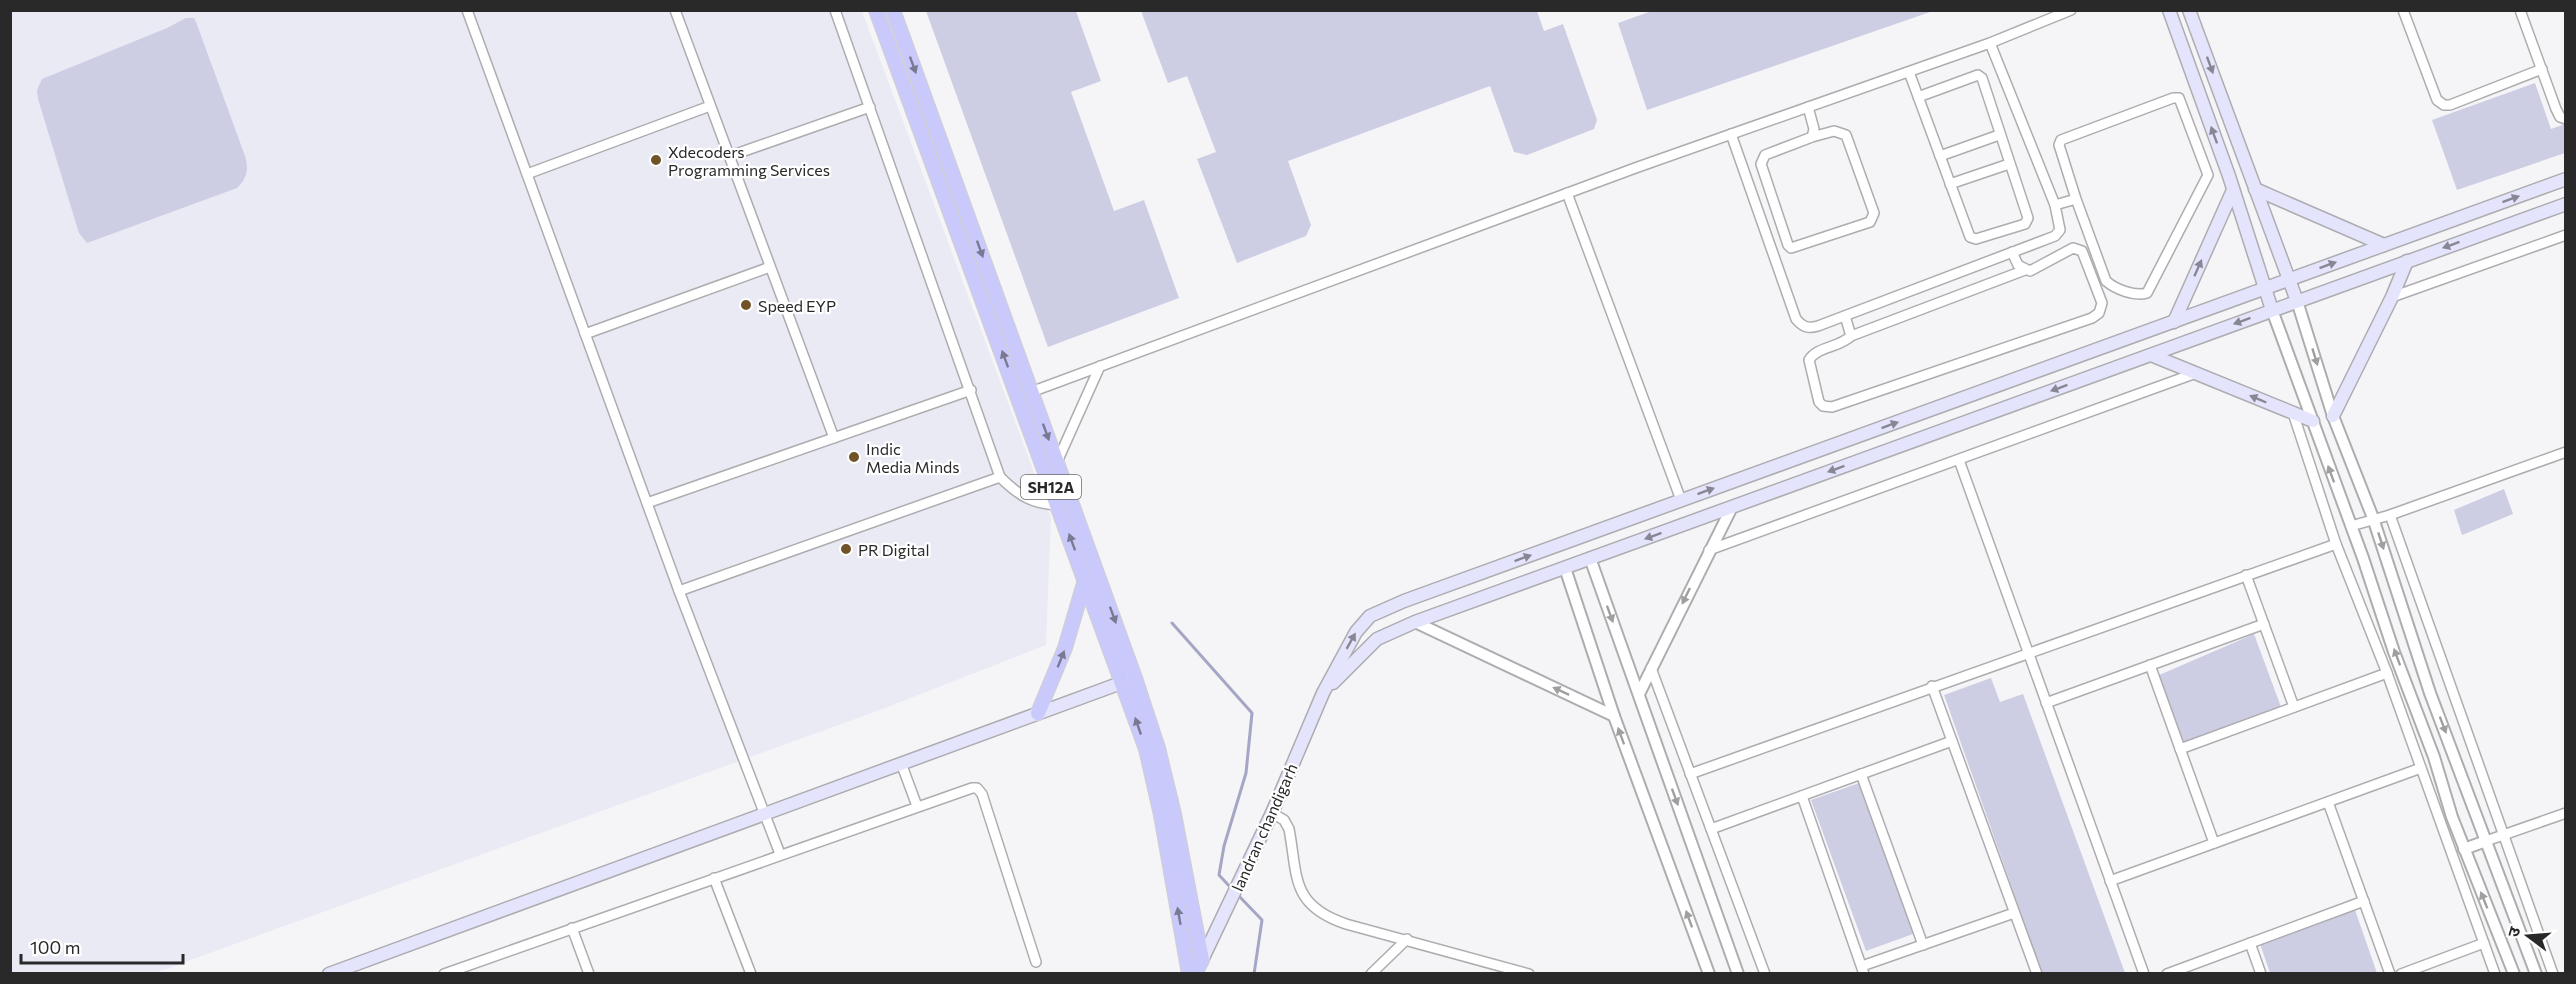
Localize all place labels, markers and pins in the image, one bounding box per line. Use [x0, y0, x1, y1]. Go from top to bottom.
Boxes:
place label: Xdecoders Programming Services [668, 142, 830, 179]
marker: Xdecoders Programming Services [649, 153, 663, 167]
place label: Speed EYP [758, 296, 836, 315]
marker: Speed EYP [739, 298, 753, 312]
place label: Indic Media Minds [866, 439, 960, 476]
marker: Indic Media Minds [847, 450, 861, 464]
place label: PR Digital [858, 540, 930, 559]
marker: PR Digital [839, 542, 853, 556]

